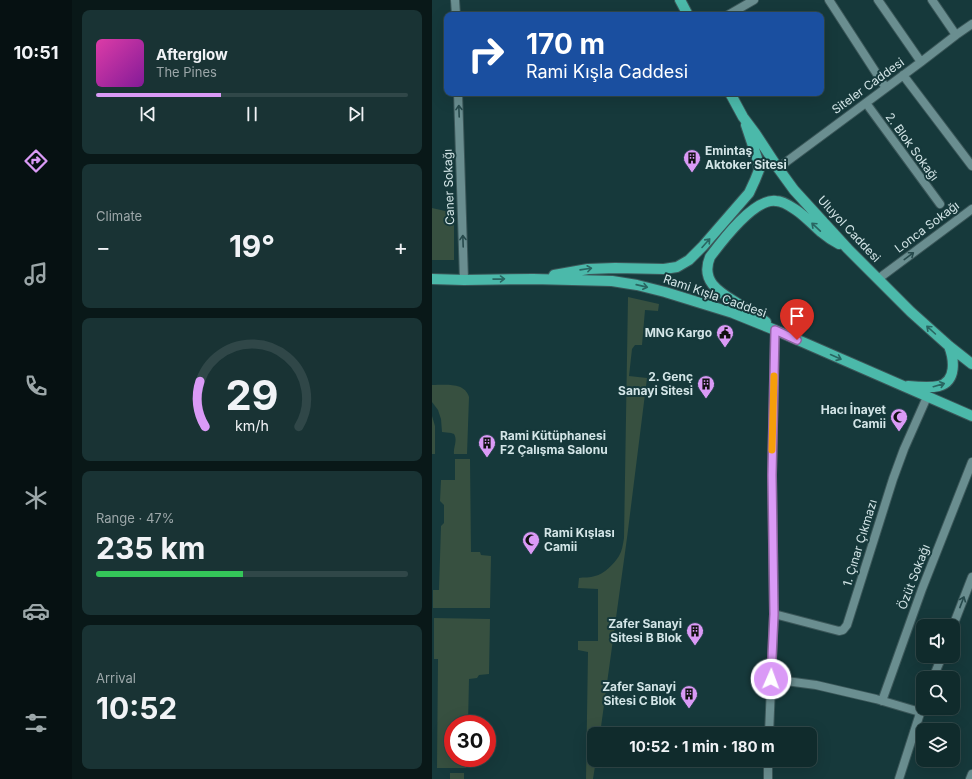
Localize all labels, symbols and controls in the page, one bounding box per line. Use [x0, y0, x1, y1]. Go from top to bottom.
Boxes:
text: 170 m [526, 27, 605, 61]
icon: right [460, 28, 512, 80]
text: 10:51 [13, 42, 59, 63]
text: Afterglow [156, 45, 228, 64]
street label: Siteler Caddesi [829, 54, 907, 117]
text: Rami Kışla Caddesi [526, 61, 688, 82]
text: The Pines [156, 64, 217, 80]
icon: previous [137, 103, 159, 125]
icon: pause [241, 103, 263, 125]
icon: next [345, 103, 367, 125]
one-way arrow [455, 105, 462, 118]
street label: 2. Blok Sokağı [883, 110, 942, 184]
place label: Emintaş Aktoker Sitesi [705, 143, 787, 172]
icon: directions [22, 147, 50, 175]
building icon: Emintaş Aktoker Sitesi [682, 148, 702, 173]
street label: Caner Sokağı [440, 149, 457, 225]
street label: Uluyol Caddesi [815, 192, 884, 265]
street label: Lonca Sokağı [892, 198, 962, 256]
text: Climate [96, 208, 142, 224]
one-way arrow [811, 222, 821, 232]
text: 19° [229, 228, 275, 264]
text: − [96, 234, 111, 260]
text: + [393, 234, 408, 260]
one-way arrow [459, 235, 466, 248]
one-way arrow [701, 238, 710, 248]
one-way arrow [903, 252, 914, 260]
icon: music [22, 260, 50, 288]
one-way arrow [579, 265, 592, 273]
street label: Rami Kışla Caddesi [662, 271, 769, 320]
one-way arrow [492, 275, 505, 283]
one-way arrow [635, 283, 648, 291]
pin [780, 299, 814, 340]
icon: arrive [786, 305, 808, 327]
public building icon: MNG Kargo [715, 323, 735, 348]
place label: MNG Kargo [645, 325, 712, 340]
one-way arrow [926, 325, 936, 335]
one-way arrow [830, 354, 842, 362]
place label: 2. Genç Sanayi Sitesi [618, 369, 693, 398]
text: 29 [225, 370, 279, 420]
icon: phone [22, 372, 50, 400]
building icon: 2. Genç Sanayi Sitesi [696, 374, 716, 399]
one-way arrow [932, 381, 945, 388]
place label: Hacı İnayet Camii [821, 402, 887, 431]
mosque icon: Hacı İnayet Camii [889, 407, 909, 432]
text: km/h [235, 417, 269, 434]
place label: Rami Kütüphanesi F2 Çalışma Salonu [500, 428, 608, 457]
building icon: Rami Kütüphanesi F2 Çalışma Salonu [477, 433, 497, 458]
icon: climate [22, 484, 50, 512]
street label: 1. Çınar Çıkmazı [839, 498, 880, 588]
text: Range · 47% [96, 510, 174, 526]
place label: Rami Kışlası Camii [544, 525, 615, 554]
text: 235 km [96, 530, 205, 566]
mosque icon: Rami Kışlası Camii [521, 530, 541, 555]
street label: Özüt Sokağı [894, 542, 933, 612]
one-way arrow [959, 596, 967, 608]
icon: car [22, 597, 50, 625]
place label: Zafer Sanayi Sitesi B Blok [608, 616, 682, 645]
map controls [916, 619, 960, 767]
button: sound [916, 619, 960, 663]
building icon: Zafer Sanayi Sitesi B Blok [685, 621, 705, 646]
position arrow [750, 658, 792, 700]
text: Arrival [96, 670, 136, 686]
button: search [916, 671, 960, 715]
place label: Zafer Sanayi Sitesi C Blok [602, 679, 676, 708]
building icon: Zafer Sanayi Sitesi C Blok [679, 684, 699, 709]
text: 10:52 [96, 690, 177, 726]
icon: filters [22, 709, 50, 737]
speed limit sign: 30 [444, 715, 496, 767]
button: layers [916, 723, 960, 767]
text: 10:52 · 1 min · 180 m [629, 737, 775, 756]

